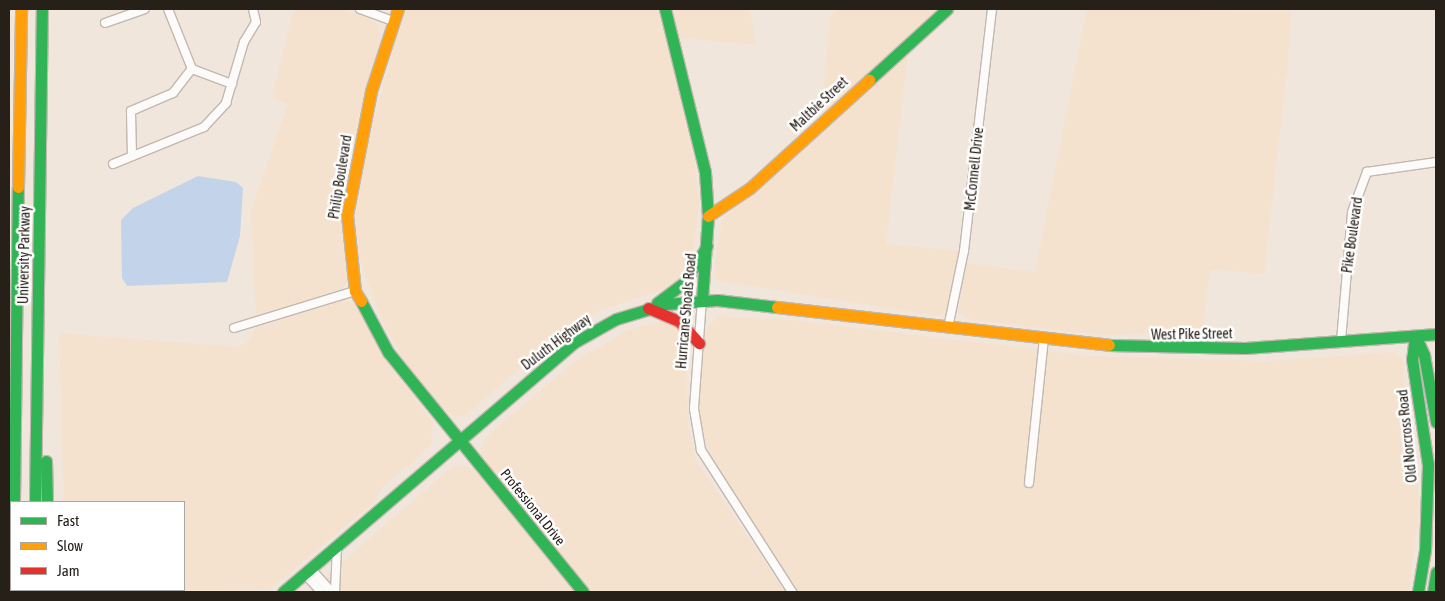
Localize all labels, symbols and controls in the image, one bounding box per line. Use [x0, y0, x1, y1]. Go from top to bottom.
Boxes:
street label: Maltbie Street [787, 73, 851, 135]
street label: McConnell Drive [961, 126, 987, 212]
street label: Philip Boulevard [325, 134, 355, 220]
street label: Pike Boulevard [1338, 196, 1366, 274]
street label: University Parkway [15, 206, 33, 304]
street label: Hurricane Shoals Road [673, 252, 699, 370]
street label: Duluth Highway [518, 310, 594, 374]
street label: West Pike Street [1151, 325, 1233, 343]
street label: Old Norcross Road [1394, 389, 1420, 483]
street label: Professional Drive [497, 465, 569, 549]
legend [10, 501, 185, 591]
text: Fast [57, 512, 79, 529]
text: Slow [57, 537, 83, 554]
text: Jam [57, 562, 80, 579]

